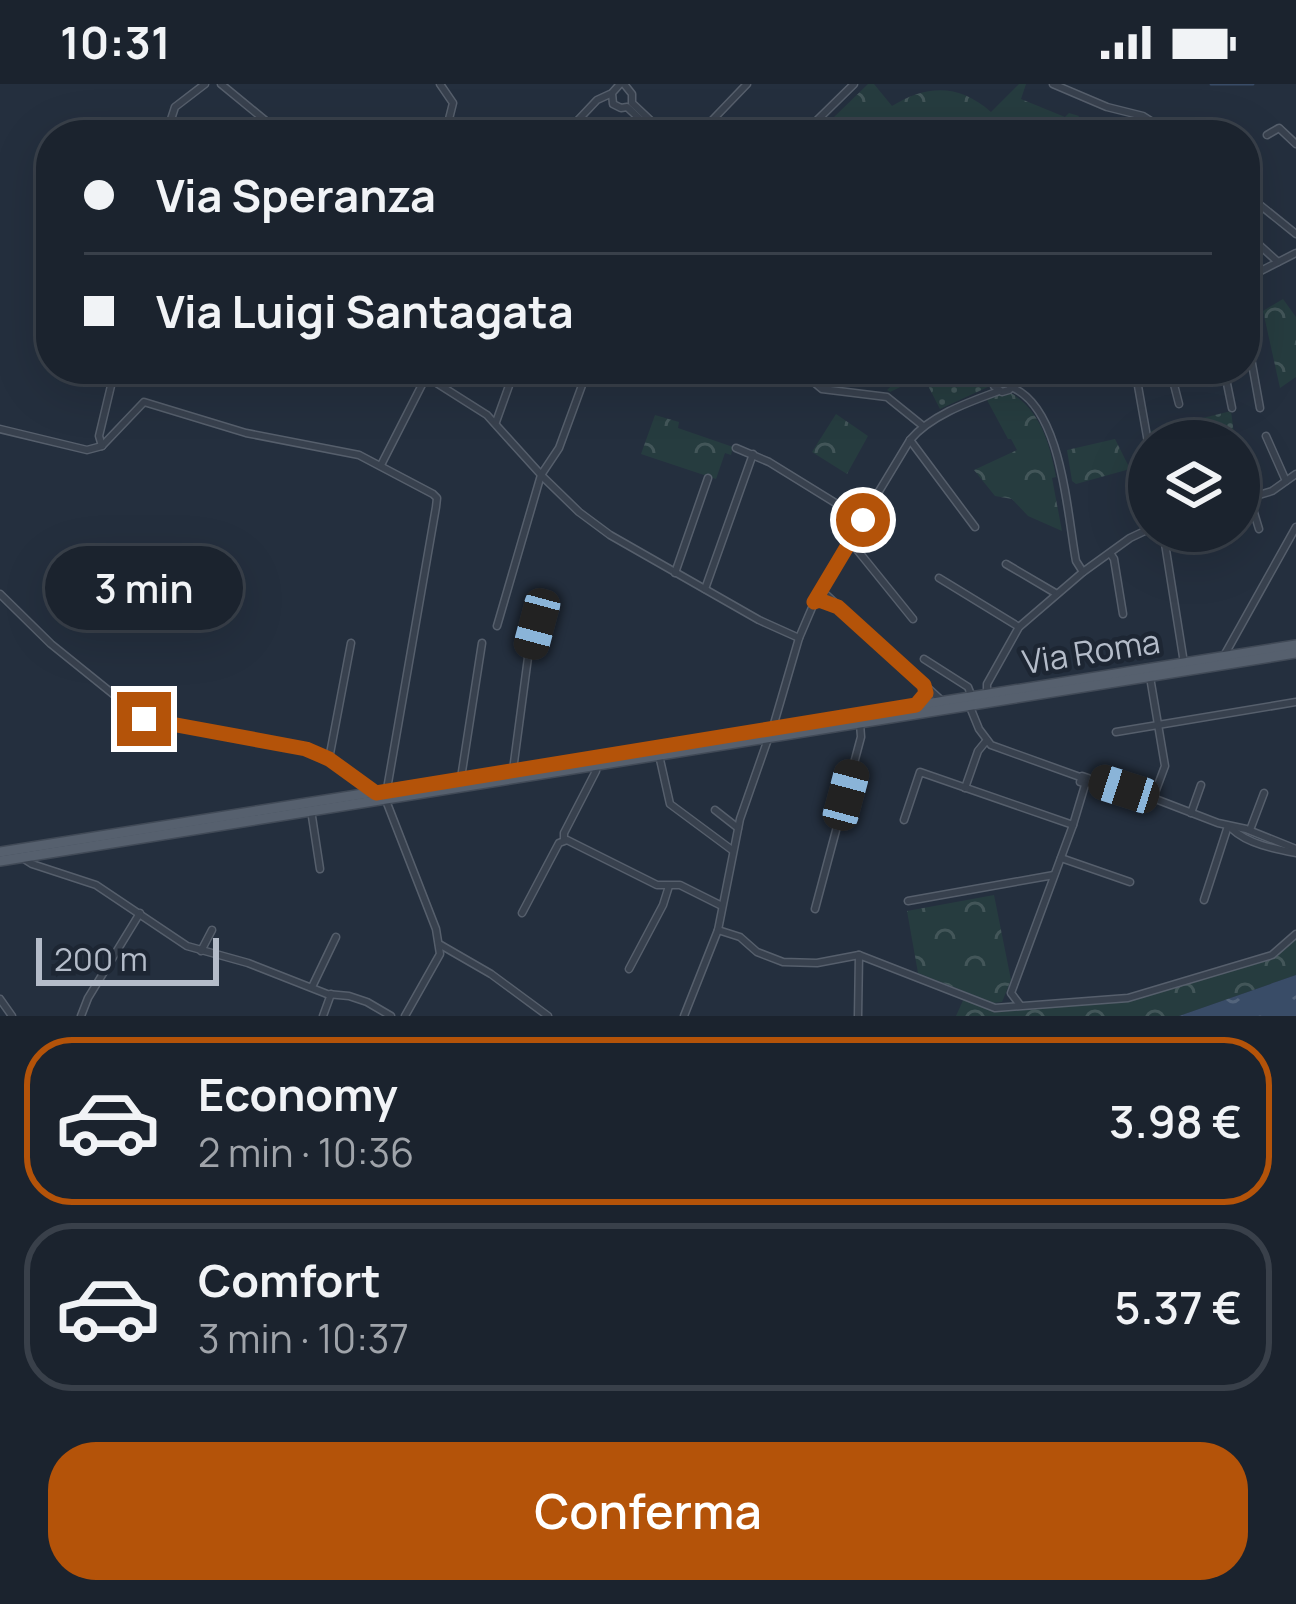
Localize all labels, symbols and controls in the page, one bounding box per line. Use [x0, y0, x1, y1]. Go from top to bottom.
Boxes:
text: 10:31 [60, 11, 171, 73]
text: Via Speranza [156, 164, 436, 226]
text: Via Luigi Santagata [156, 280, 574, 342]
map controls [1128, 420, 1260, 552]
button: layers [1128, 420, 1260, 552]
route start [836, 493, 890, 547]
callout: 3 min [45, 545, 243, 629]
text: 3 min [95, 561, 193, 615]
car [510, 585, 564, 663]
street label: Via Roma [1019, 618, 1163, 684]
route end [117, 692, 171, 746]
car [819, 756, 873, 834]
car [1084, 761, 1164, 817]
scale bar [36, 932, 219, 985]
text: 200 m [54, 936, 148, 981]
text: Economy [198, 1063, 398, 1125]
icon: car [54, 1067, 162, 1175]
text: 3.98 € [1109, 1090, 1242, 1152]
text: 2 min · 10:36 [198, 1125, 414, 1179]
text: Comfort [198, 1249, 381, 1311]
icon: car [54, 1253, 162, 1361]
text: 5.37 € [1114, 1276, 1242, 1338]
text: 3 min · 10:37 [198, 1311, 409, 1365]
button: Conferma [48, 1442, 1248, 1580]

